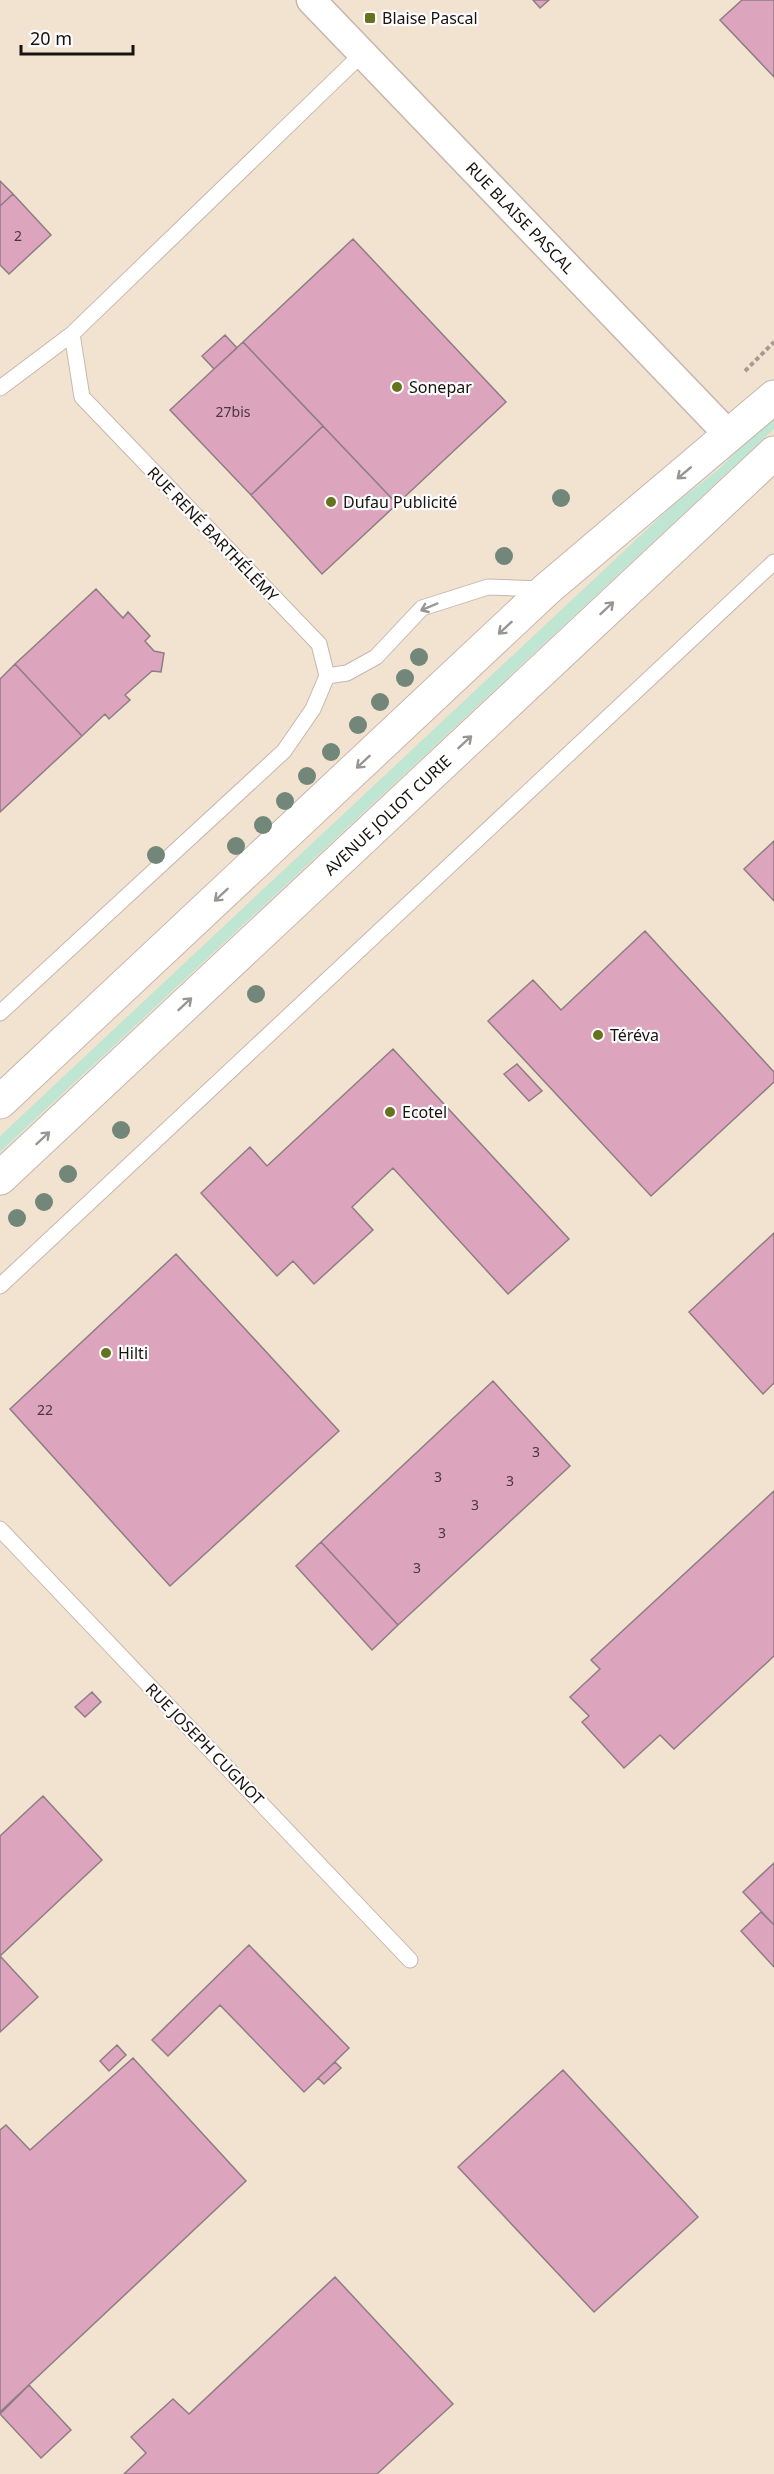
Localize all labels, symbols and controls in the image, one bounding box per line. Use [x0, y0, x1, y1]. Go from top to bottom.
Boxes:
place label: Blaise Pascal [382, 7, 478, 29]
marker: Blaise Pascal [363, 11, 377, 25]
scale bar [21, 18, 134, 56]
text: 20 m [30, 26, 72, 50]
street label: RUE BLAISE PASCAL [461, 157, 579, 279]
house number: 2 [14, 226, 22, 245]
place label: Sonepar [409, 376, 472, 398]
marker: Sonepar [390, 380, 404, 394]
house number: 27bis [216, 402, 251, 421]
street label: RUE RENÉ BARTHÉLÉMY [143, 462, 284, 607]
one-way arrow [677, 466, 692, 480]
place label: Dufau Publicité [343, 491, 457, 513]
marker: Dufau Publicité [324, 495, 338, 509]
one-way arrow [599, 601, 614, 615]
one-way arrow [421, 602, 439, 613]
one-way arrow [498, 621, 513, 635]
one-way arrow [457, 734, 472, 749]
street label: AVENUE JOLIOT CURIE [319, 750, 456, 880]
one-way arrow [356, 754, 371, 768]
one-way arrow [214, 888, 229, 902]
one-way arrow [177, 997, 192, 1012]
place label: Téréva [610, 1024, 659, 1046]
marker: Téréva [591, 1028, 605, 1042]
place label: Ecotel [402, 1101, 447, 1123]
marker: Ecotel [383, 1105, 397, 1119]
one-way arrow [35, 1131, 50, 1145]
place label: Hilti [118, 1342, 148, 1364]
marker: Hilti [99, 1346, 113, 1360]
house number: 22 [37, 1400, 53, 1419]
house number: 3 [532, 1442, 540, 1461]
house number: 3 [434, 1467, 442, 1486]
house number: 3 [506, 1471, 514, 1490]
house number: 3 [471, 1495, 479, 1514]
house number: 3 [438, 1523, 446, 1542]
house number: 3 [413, 1558, 421, 1577]
street label: RUE JOSEPH CUGNOT [141, 1678, 269, 1810]

